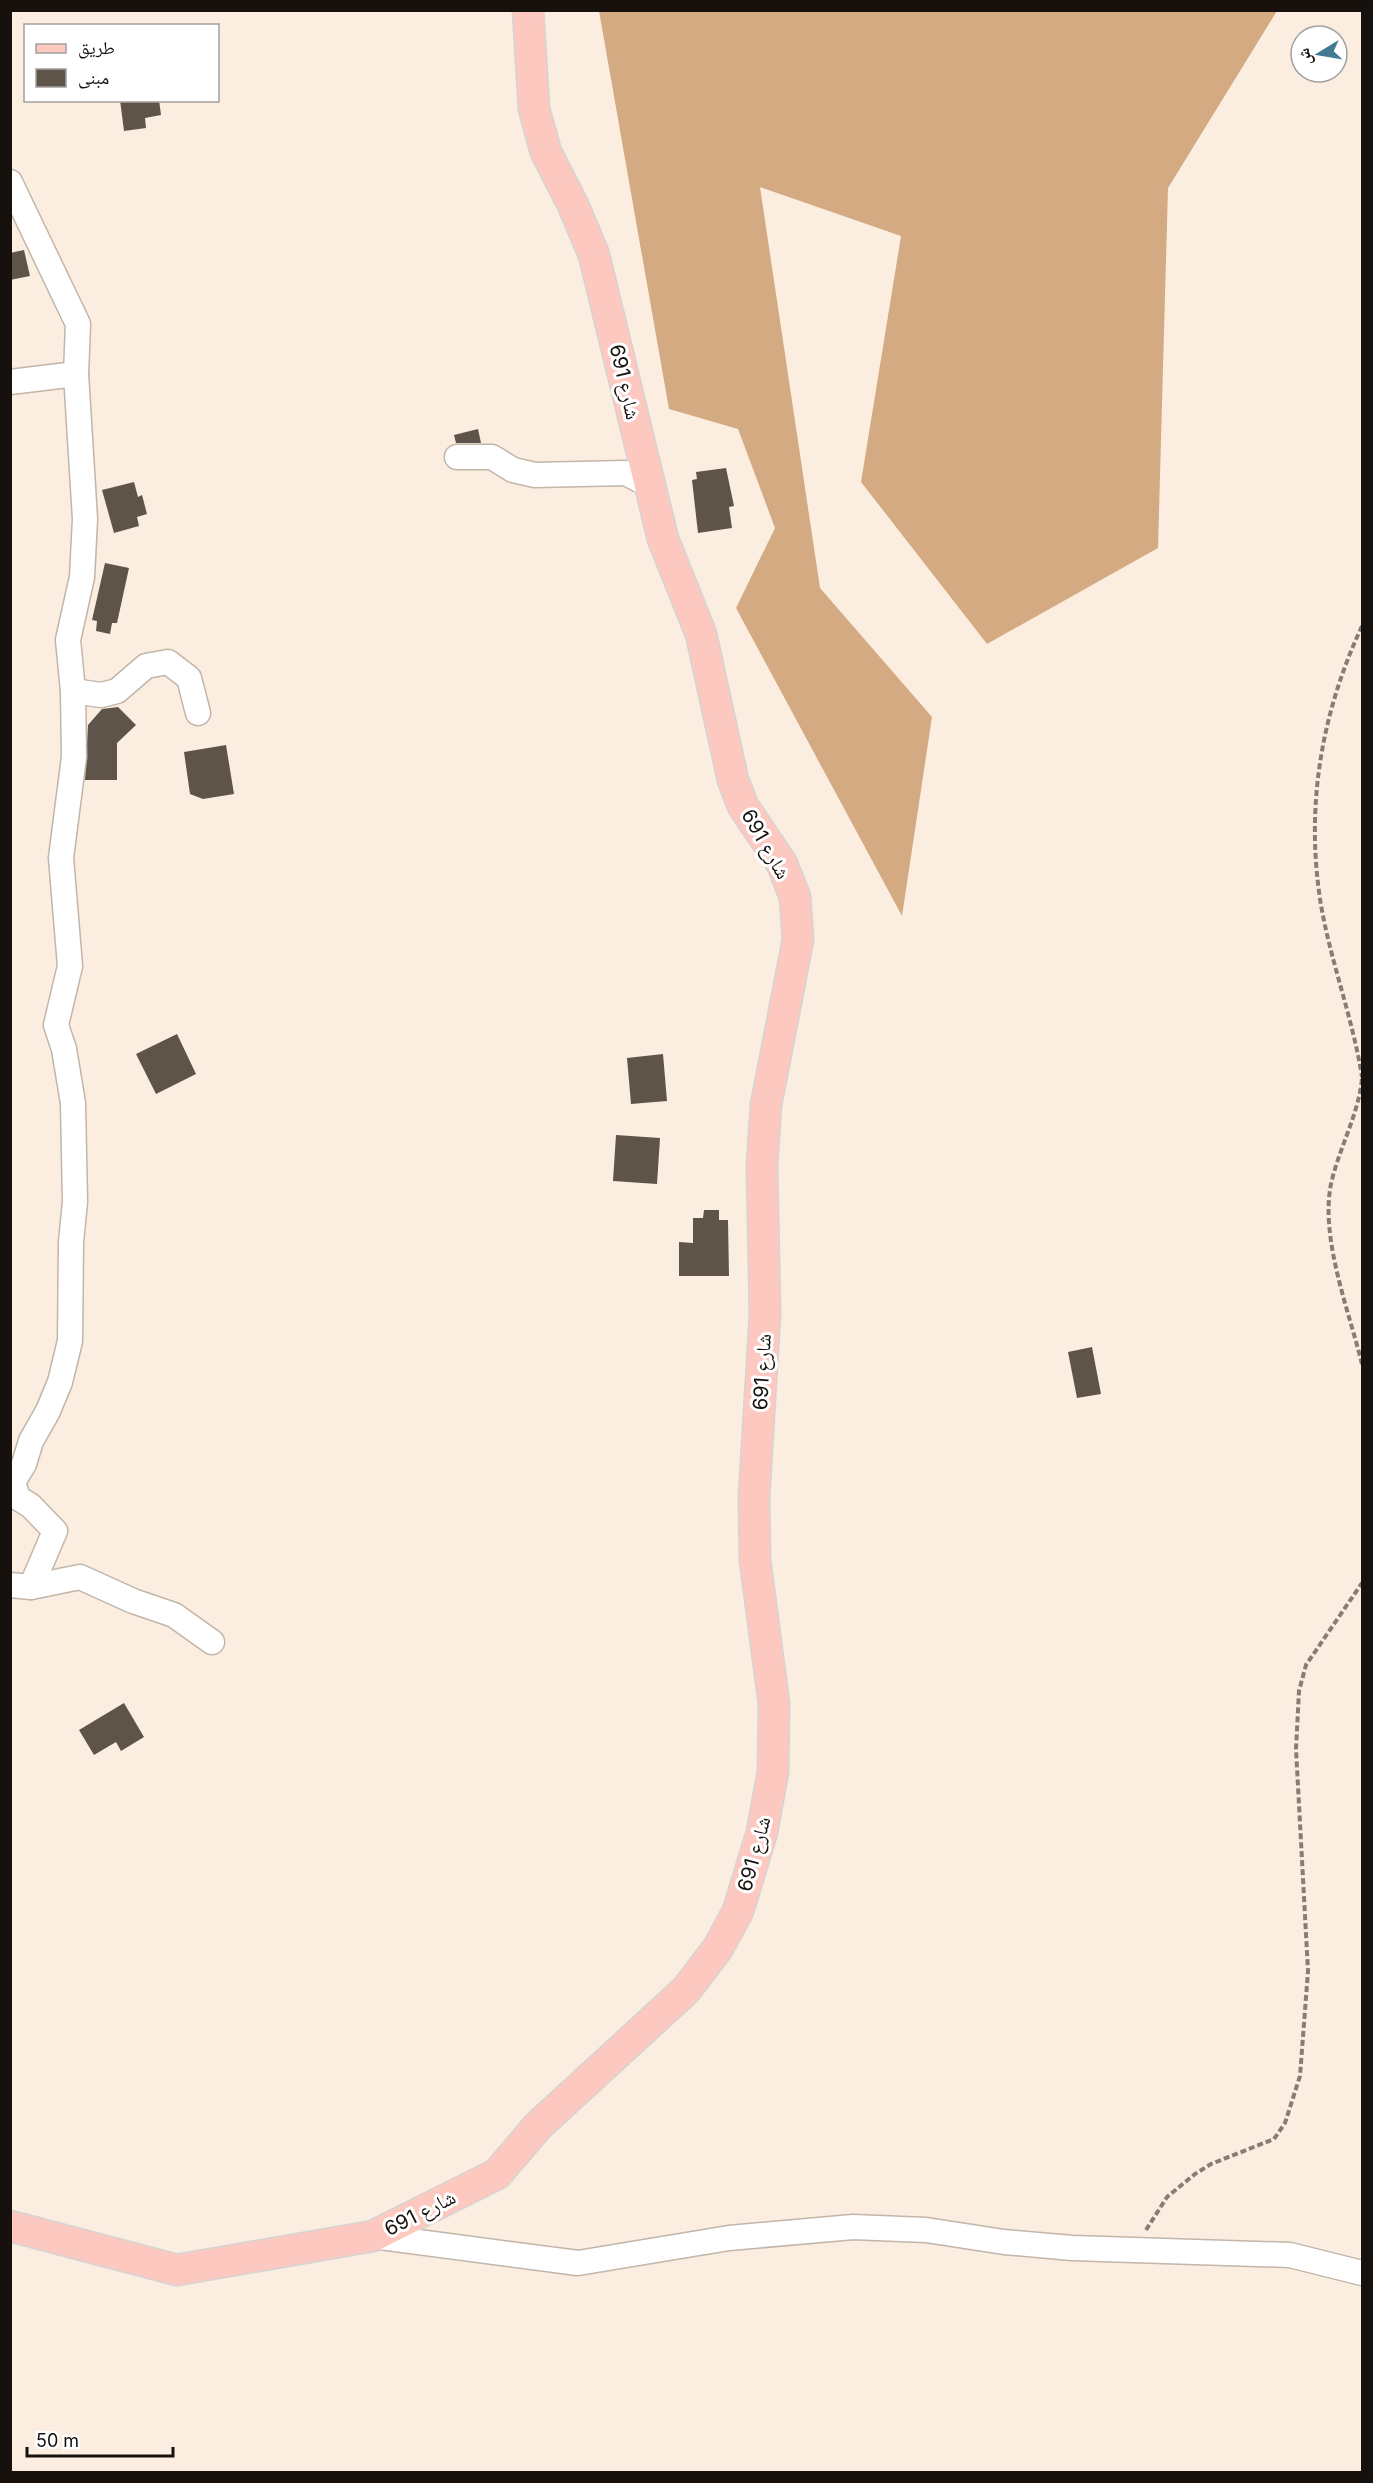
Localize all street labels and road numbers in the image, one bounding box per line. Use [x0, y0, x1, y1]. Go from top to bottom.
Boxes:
street label: شارع 691 [604, 342, 645, 422]
street label: شارع 691 [736, 805, 796, 884]
street label: شارع 691 [748, 1333, 777, 1411]
street label: شارع 691 [732, 1814, 776, 1894]
street label: شارع 691 [380, 2185, 460, 2242]

